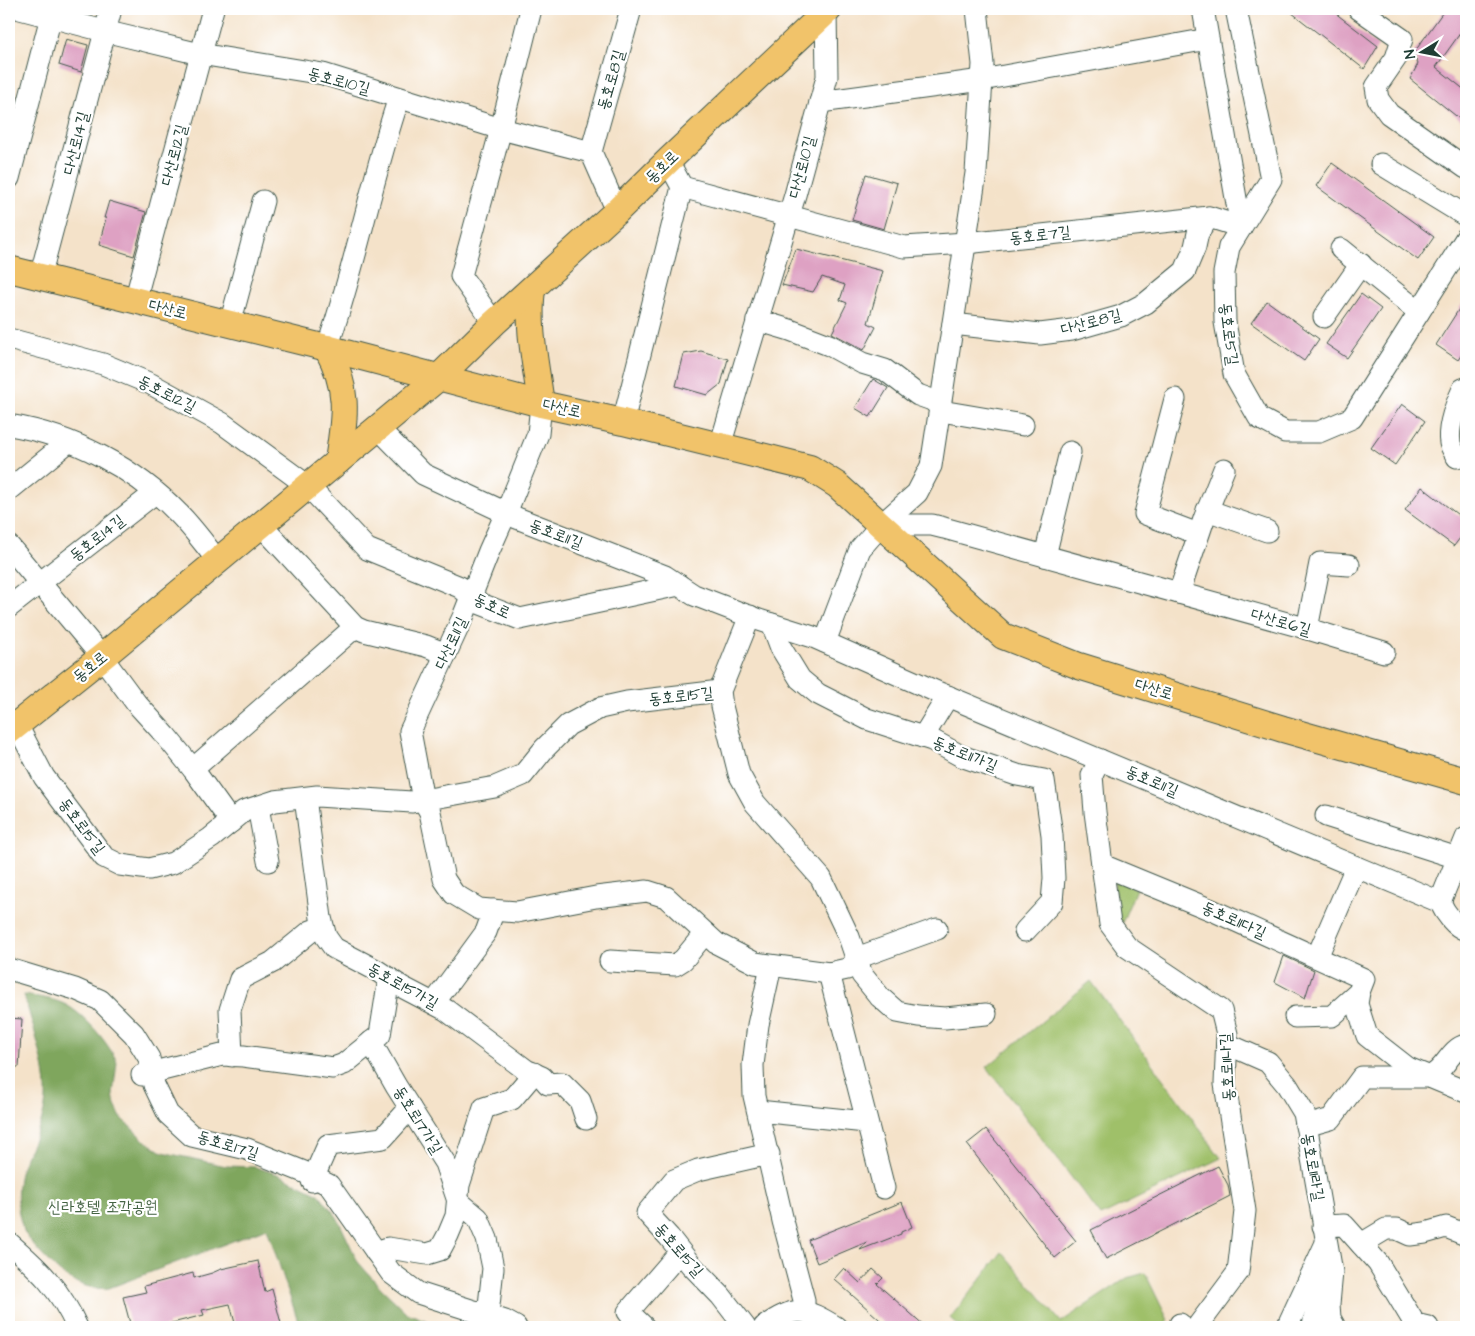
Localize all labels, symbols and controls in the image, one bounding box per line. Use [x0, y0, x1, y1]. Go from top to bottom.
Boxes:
north arrow [1398, 28, 1448, 78]
street label: 동호로8길 [592, 47, 630, 113]
text: N [1400, 48, 1421, 60]
street label: 동호로10길 [305, 62, 373, 100]
street label: 다산로14길 [58, 109, 94, 177]
street label: 다산로12길 [155, 122, 193, 188]
street label: 다산로10길 [783, 133, 821, 201]
street label: 동호로 [640, 146, 684, 188]
street label: 동호로7길 [1008, 221, 1072, 249]
street label: 다산로 [147, 294, 189, 324]
street label: 동호로5길 [1214, 301, 1244, 367]
street label: 다산로8길 [1058, 303, 1124, 341]
street label: 동호로12길 [134, 370, 200, 418]
street label: 다산로 [541, 393, 583, 423]
street label: 동호로14길 [65, 509, 129, 567]
street label: 동호로11길 [526, 514, 586, 554]
street label: 동호로 [470, 588, 514, 624]
street label: 다산로6길 [1248, 603, 1314, 641]
street label: 다산로11길 [429, 613, 473, 673]
street label: 동호로 [68, 646, 112, 688]
street label: 다산로 [1132, 673, 1176, 705]
street label: 동호로15길 [648, 682, 715, 710]
street label: 동호로11가길 [929, 731, 1001, 777]
street label: 동호로11길 [1122, 760, 1182, 802]
street label: 동호로15길 [54, 793, 110, 859]
street label: 동호로11다길 [1198, 896, 1270, 944]
street label: 동호로15가길 [364, 958, 442, 1015]
street label: 동호로11나길 [1214, 1032, 1240, 1102]
street label: 동호로17가길 [388, 1082, 448, 1158]
street label: 동호로17길 [194, 1125, 262, 1165]
street label: 동호로11라길 [1296, 1131, 1330, 1203]
park label: 신라호텔 조각공원 [48, 1196, 158, 1218]
street label: 동호로15길 [649, 1218, 709, 1282]

